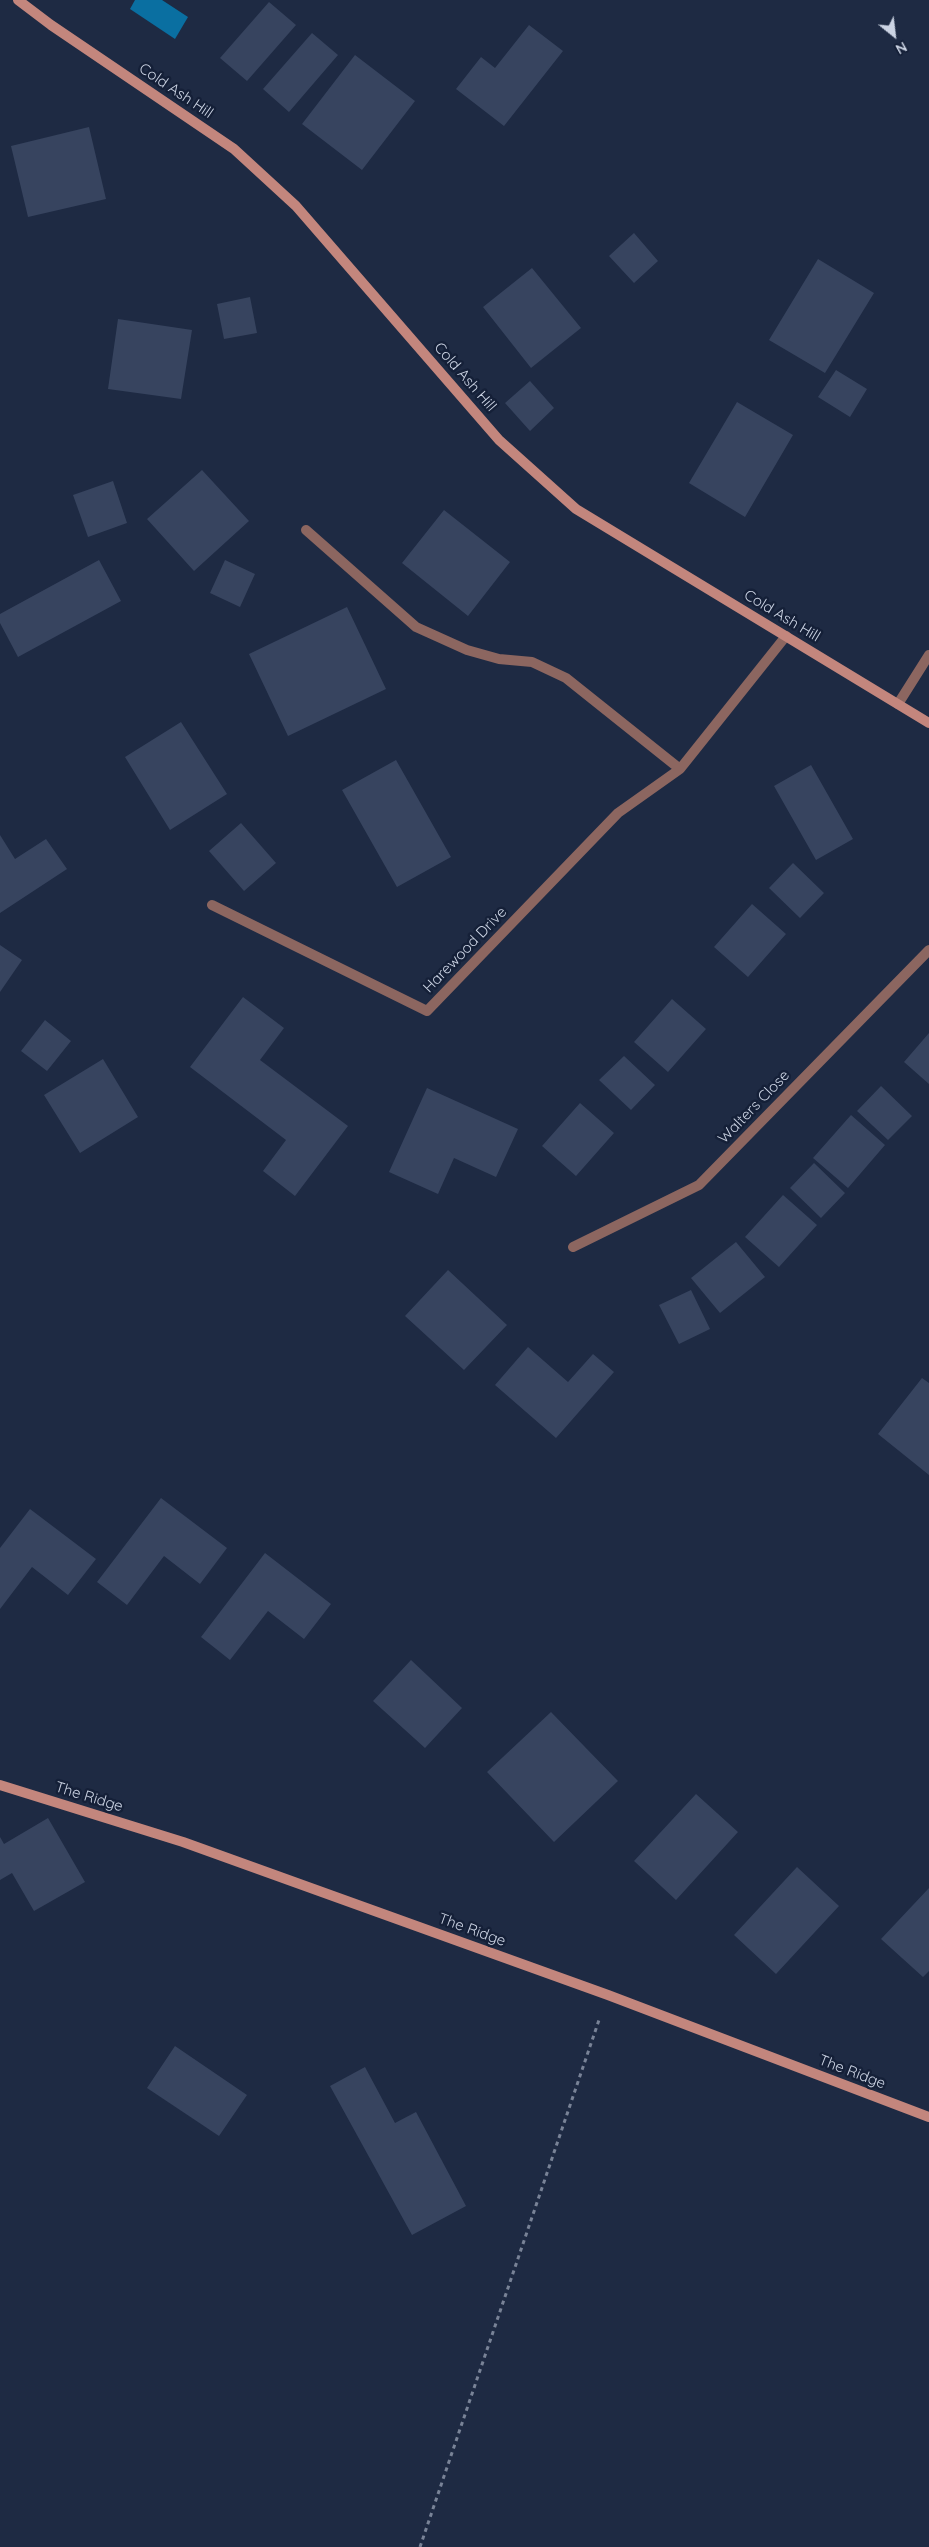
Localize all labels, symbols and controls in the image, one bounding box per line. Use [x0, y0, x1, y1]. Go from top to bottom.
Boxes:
north arrow [869, 10, 919, 60]
text: N [892, 38, 910, 58]
street label: Cold Ash Hill [135, 60, 217, 122]
street label: Cold Ash Hill [430, 339, 500, 415]
street label: Cold Ash Hill [741, 586, 823, 646]
street label: Harewood Drive [419, 903, 511, 997]
street label: Walters Close [715, 1067, 793, 1147]
street label: The Ridge [53, 1778, 125, 1816]
street label: The Ridge [436, 1910, 508, 1950]
street label: The Ridge [816, 2051, 888, 2093]

